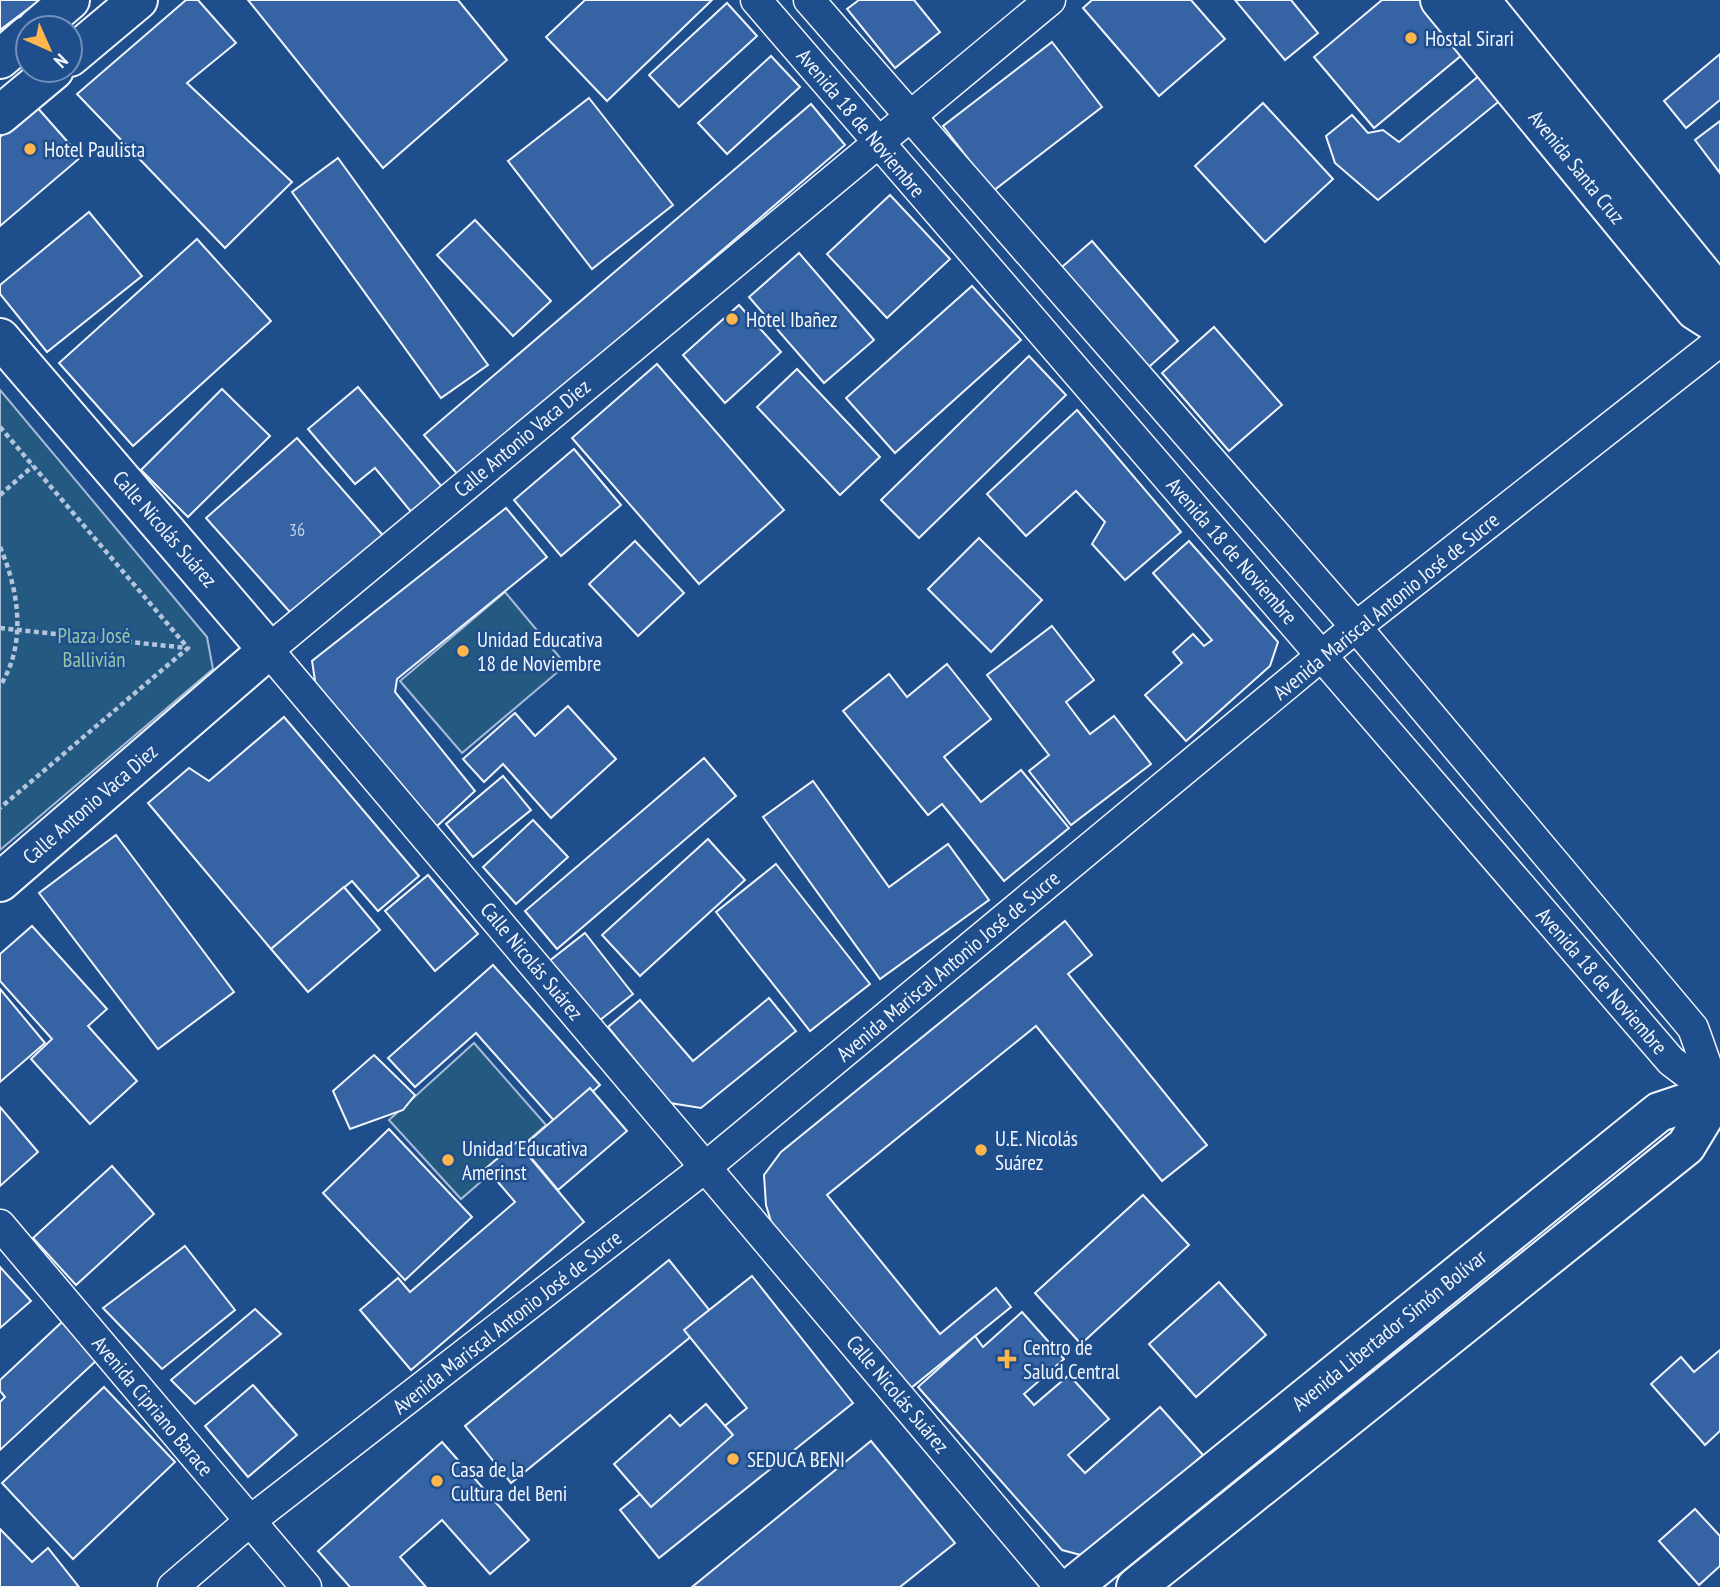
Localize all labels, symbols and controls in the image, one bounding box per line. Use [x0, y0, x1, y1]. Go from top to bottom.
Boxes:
north arrow [14, 14, 84, 84]
place label: Hostal Sirari [1425, 25, 1514, 52]
marker: Hostal Sirari [1403, 30, 1419, 46]
street label: Avenida 18 de Noviembre [791, 43, 931, 203]
text: N [49, 49, 73, 73]
street label: Avenida Santa Cruz [1523, 105, 1631, 229]
place label: Hotel Paulista [44, 136, 145, 163]
marker: Hotel Paulista [22, 141, 38, 157]
place label: Hotel Ibañez [746, 306, 838, 333]
marker: Hotel Ibañez [724, 311, 740, 327]
street label: Calle Antonio Vaca Diez [448, 373, 596, 503]
street label: Calle Nicolás Suárez [107, 465, 223, 593]
street label: Avenida 18 de Noviembre [1161, 472, 1303, 630]
street label: Avenida Mariscal Antonio José de Sucre [1267, 506, 1505, 706]
house number: 36 [289, 518, 305, 541]
park label: Plaza José Ballivián [57, 622, 131, 673]
place label: Unidad Educativa 18 de Noviembre [477, 626, 603, 677]
marker: Unidad Educativa 18 de Noviembre [455, 643, 471, 659]
street label: Calle Antonio Vaca Diez [17, 738, 163, 870]
street label: Avenida Mariscal Antonio José de Sucre [831, 865, 1065, 1067]
street label: Calle Nicolás Suárez [475, 896, 589, 1026]
street label: Avenida 18 de Noviembre [1531, 902, 1673, 1060]
place label: U.E. Nicolás Suárez [995, 1125, 1078, 1176]
place label: Unidad Educativa Amerinst [462, 1135, 588, 1186]
marker: U.E. Nicolás Suárez [973, 1142, 989, 1158]
marker: Unidad Educativa Amerinst [440, 1152, 456, 1168]
street label: Avenida Mariscal Antonio José de Sucre [387, 1224, 627, 1420]
street label: Avenida Libertador Simón Bolívar [1286, 1243, 1492, 1417]
street label: Calle Nicolás Suárez [841, 1329, 955, 1459]
street label: Avenida Cipriano Barace [86, 1330, 220, 1482]
place label: Centro de Salud Central [1023, 1334, 1120, 1385]
marker: Centro de Salud Central [997, 1349, 1017, 1369]
place label: SEDUCA BENI [747, 1446, 845, 1473]
marker: SEDUCA BENI [725, 1451, 741, 1467]
place label: Casa de la Cultura del Beni [451, 1456, 567, 1507]
marker: Casa de la Cultura del Beni [429, 1473, 445, 1489]

